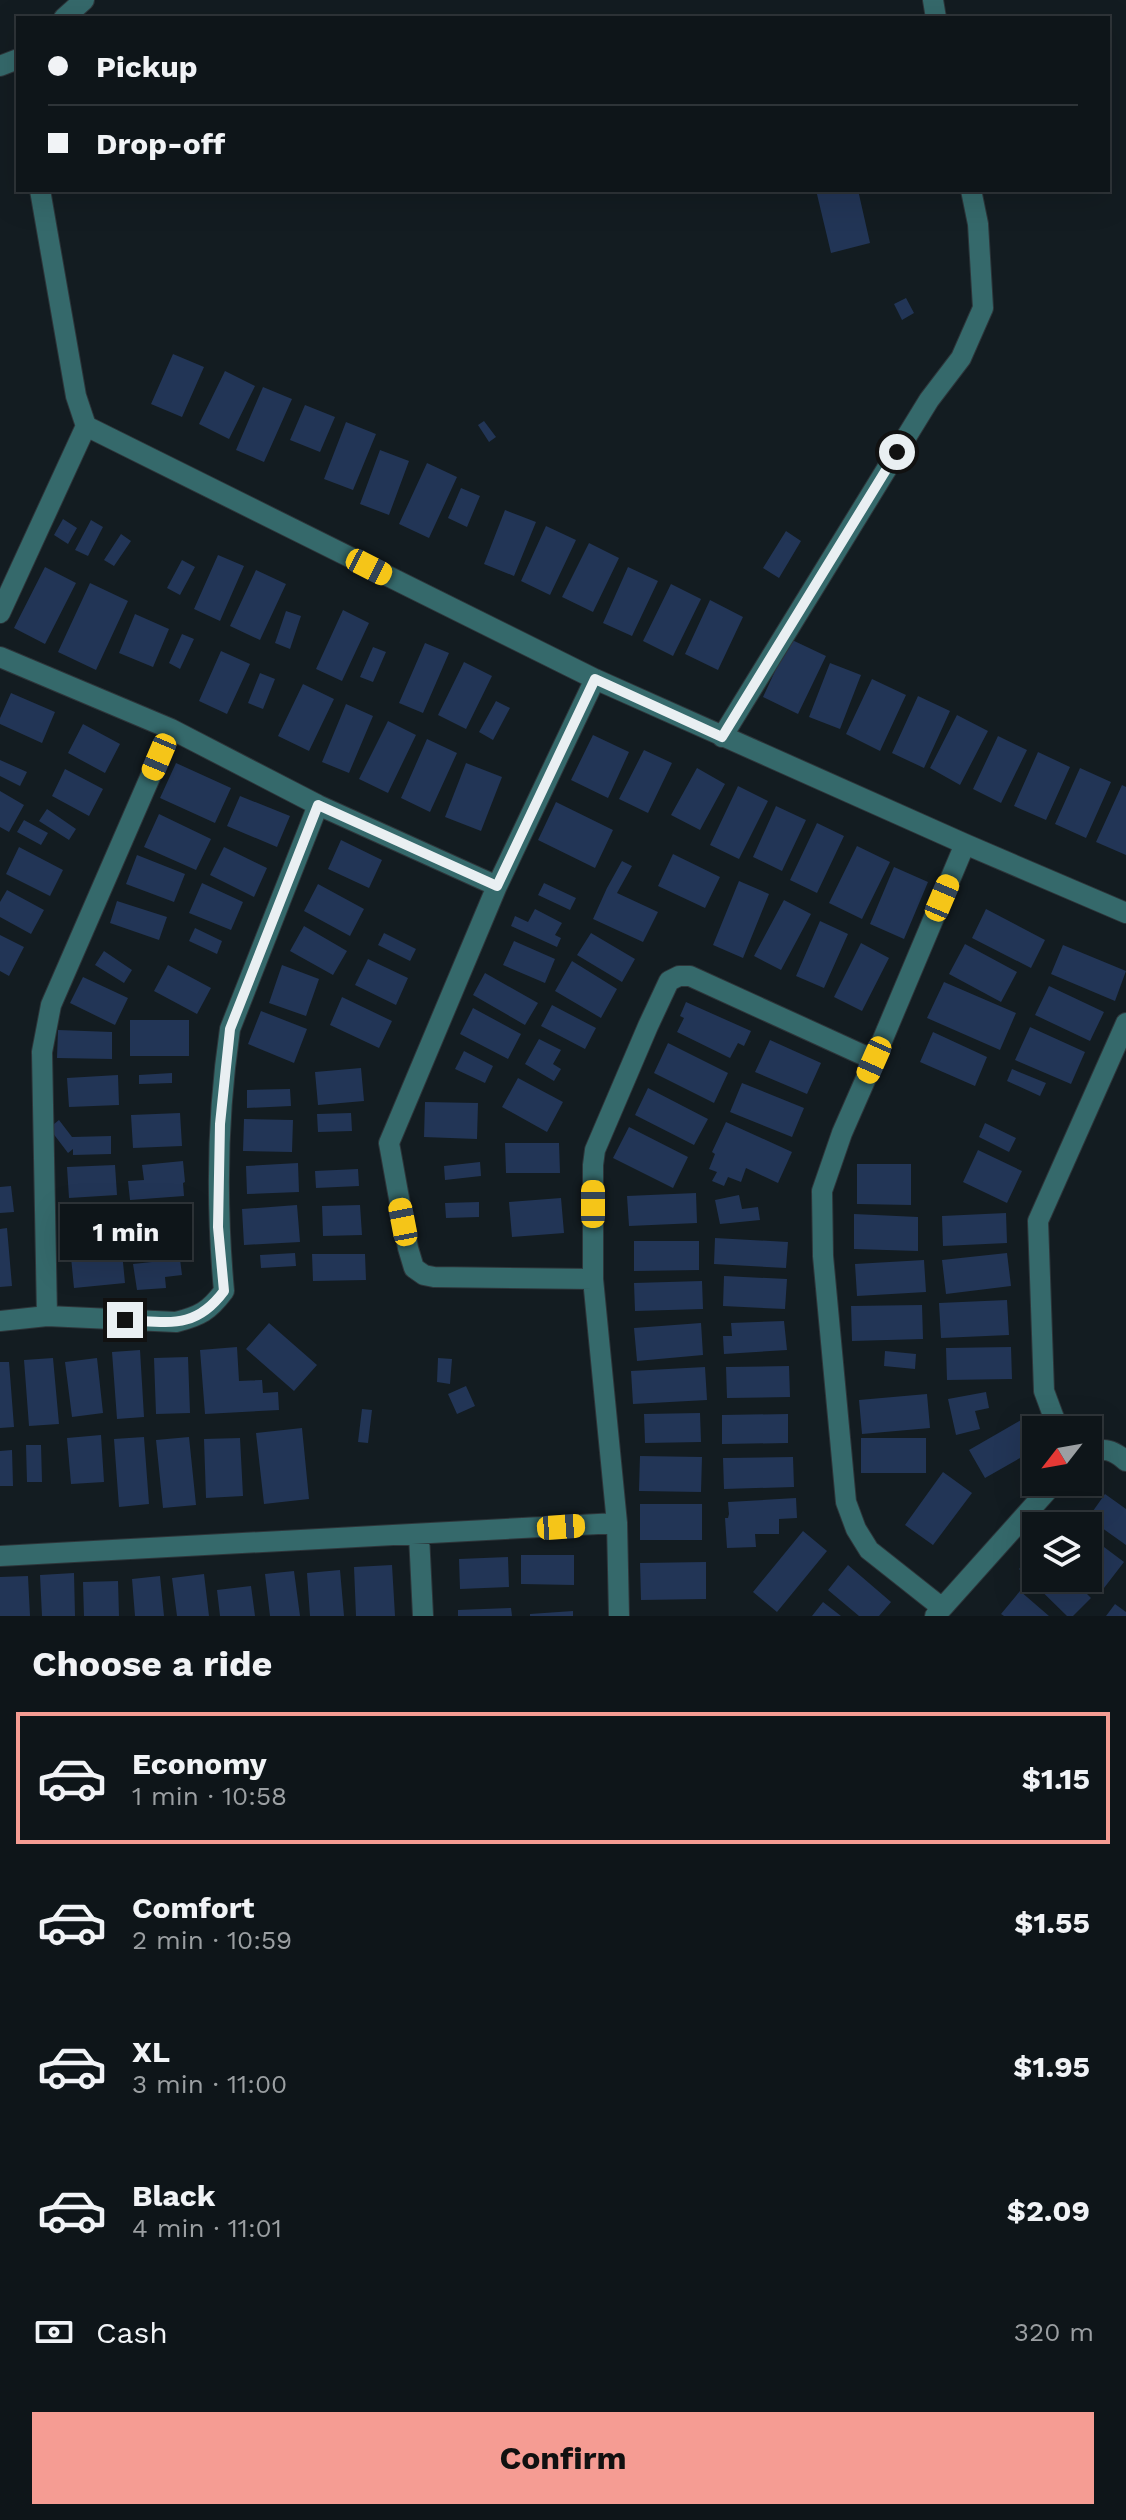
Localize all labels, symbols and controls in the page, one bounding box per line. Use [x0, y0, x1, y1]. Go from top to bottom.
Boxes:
text: Pickup [96, 49, 198, 84]
text: Drop-off [96, 126, 225, 161]
route start [879, 434, 915, 470]
car [342, 545, 396, 589]
car [139, 730, 179, 784]
car [922, 871, 962, 925]
car [853, 1033, 895, 1087]
car [581, 1180, 605, 1228]
car [387, 1196, 419, 1248]
callout: 1 min [59, 1204, 191, 1260]
text: 1 min [93, 1217, 159, 1247]
route end [107, 1302, 143, 1338]
north arrow [1022, 1416, 1102, 1496]
map controls [1022, 1416, 1102, 1592]
button: layers [1022, 1512, 1102, 1592]
car [536, 1513, 586, 1541]
text: Choose a ride [32, 1643, 272, 1685]
icon: car [36, 1742, 108, 1814]
text: Economy [132, 1746, 267, 1781]
text: $1.15 [1022, 1761, 1090, 1796]
text: 1 min · 10:58 [132, 1781, 287, 1811]
icon: car [36, 1886, 108, 1958]
text: Comfort [132, 1890, 254, 1925]
text: $1.55 [1014, 1905, 1090, 1940]
text: 2 min · 10:59 [132, 1925, 292, 1955]
icon: car [36, 2030, 108, 2102]
text: XL [132, 2034, 170, 2069]
text: $1.95 [1013, 2049, 1090, 2084]
text: 3 min · 11:00 [132, 2069, 287, 2099]
icon: car [36, 2174, 108, 2246]
text: Black [132, 2178, 216, 2213]
text: $2.09 [1007, 2193, 1090, 2228]
text: 4 min · 11:01 [132, 2213, 282, 2243]
icon: cash [32, 2310, 76, 2354]
text: Cash [96, 2315, 168, 2350]
text: 320 m [1014, 2317, 1094, 2347]
button: Confirm [32, 2412, 1094, 2504]

